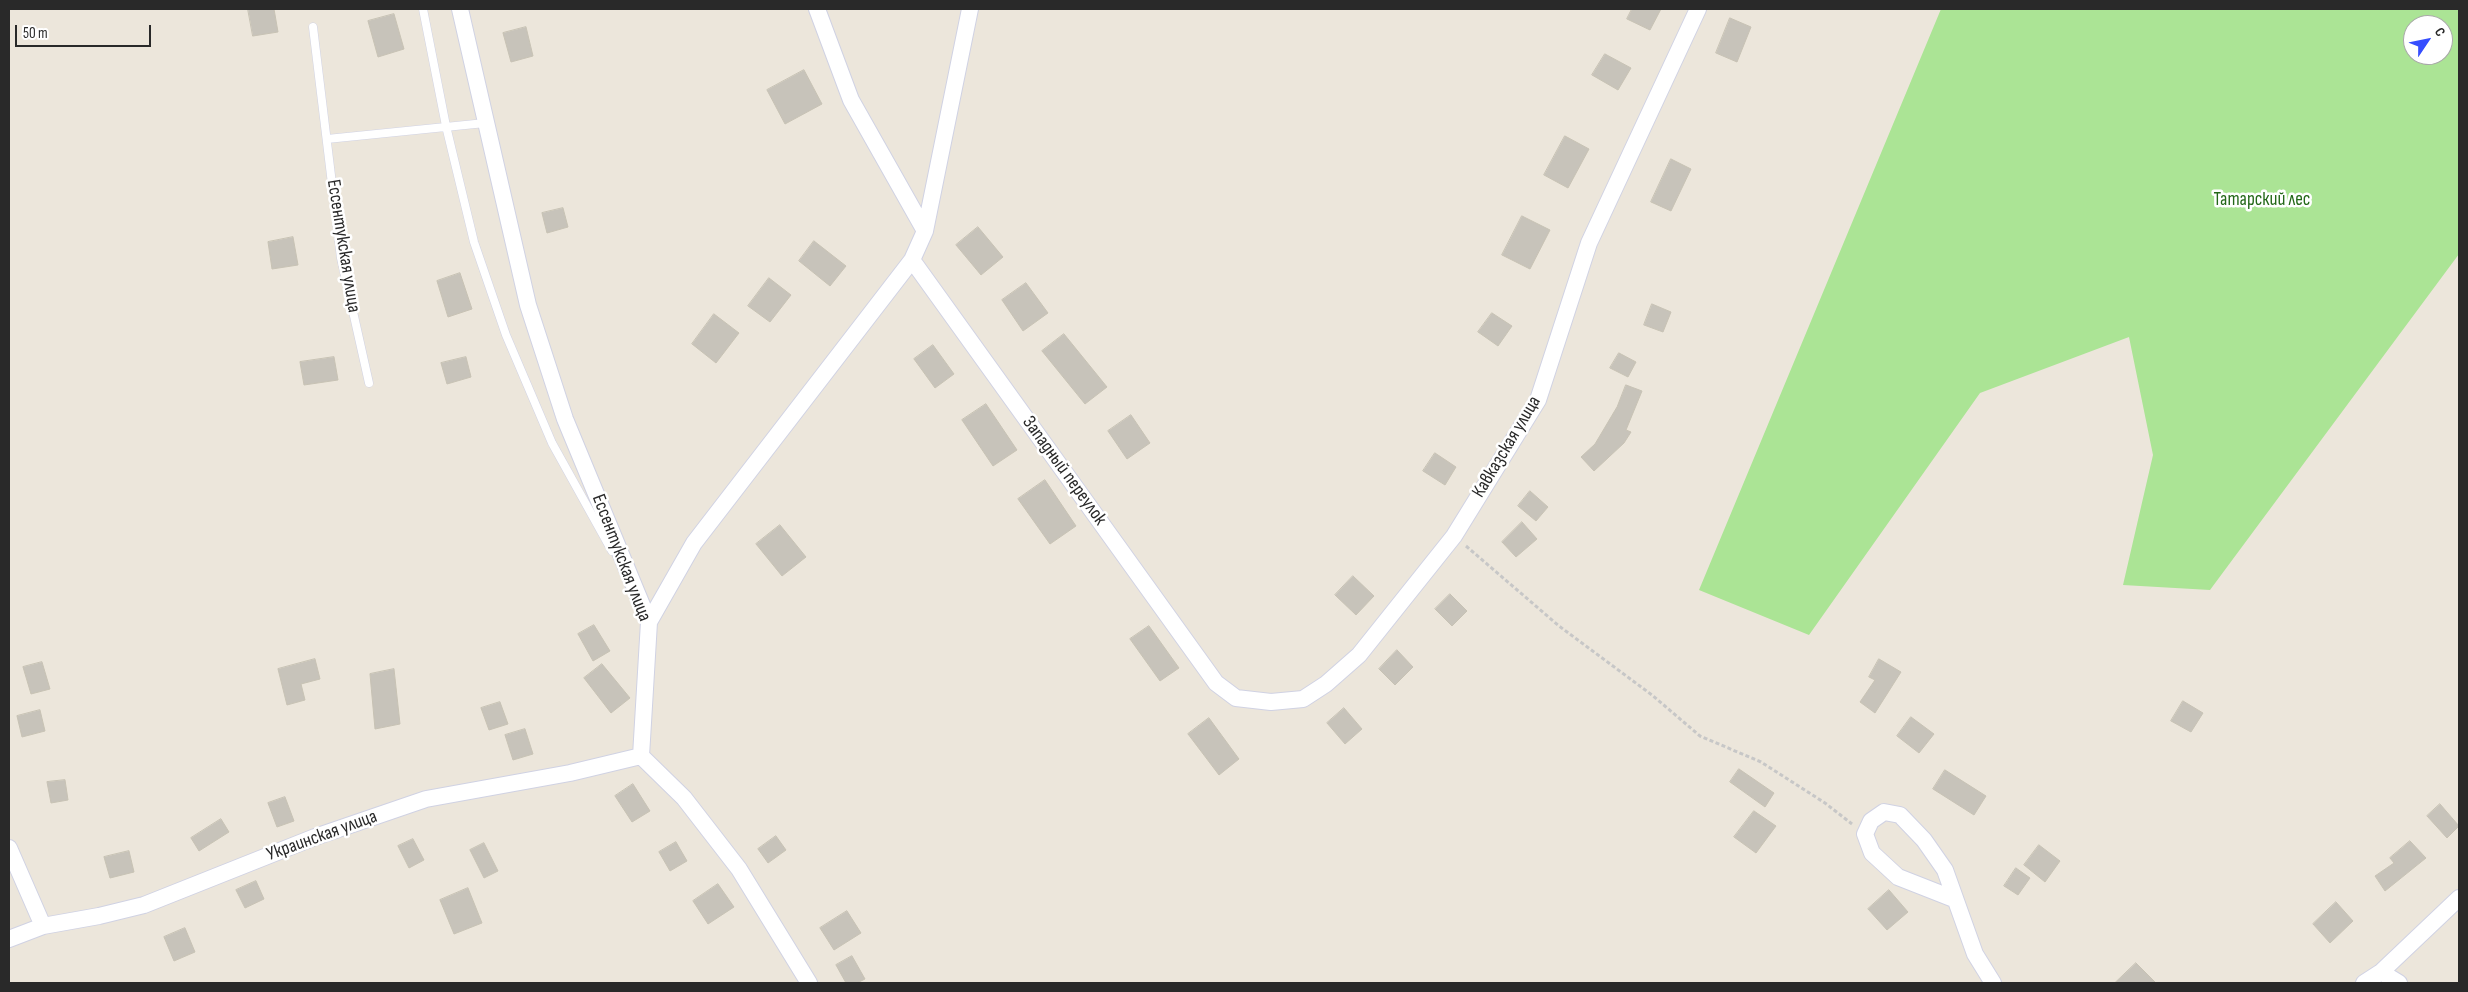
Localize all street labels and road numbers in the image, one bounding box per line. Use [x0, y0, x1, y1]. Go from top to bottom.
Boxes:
street label: Ессентукская улица [321, 178, 365, 314]
street label: Кавказская улица [1468, 392, 1546, 502]
street label: Западный переулок [1017, 412, 1111, 530]
street label: Ессентукская улица [586, 491, 656, 625]
street label: Украинская улица [264, 805, 380, 867]

